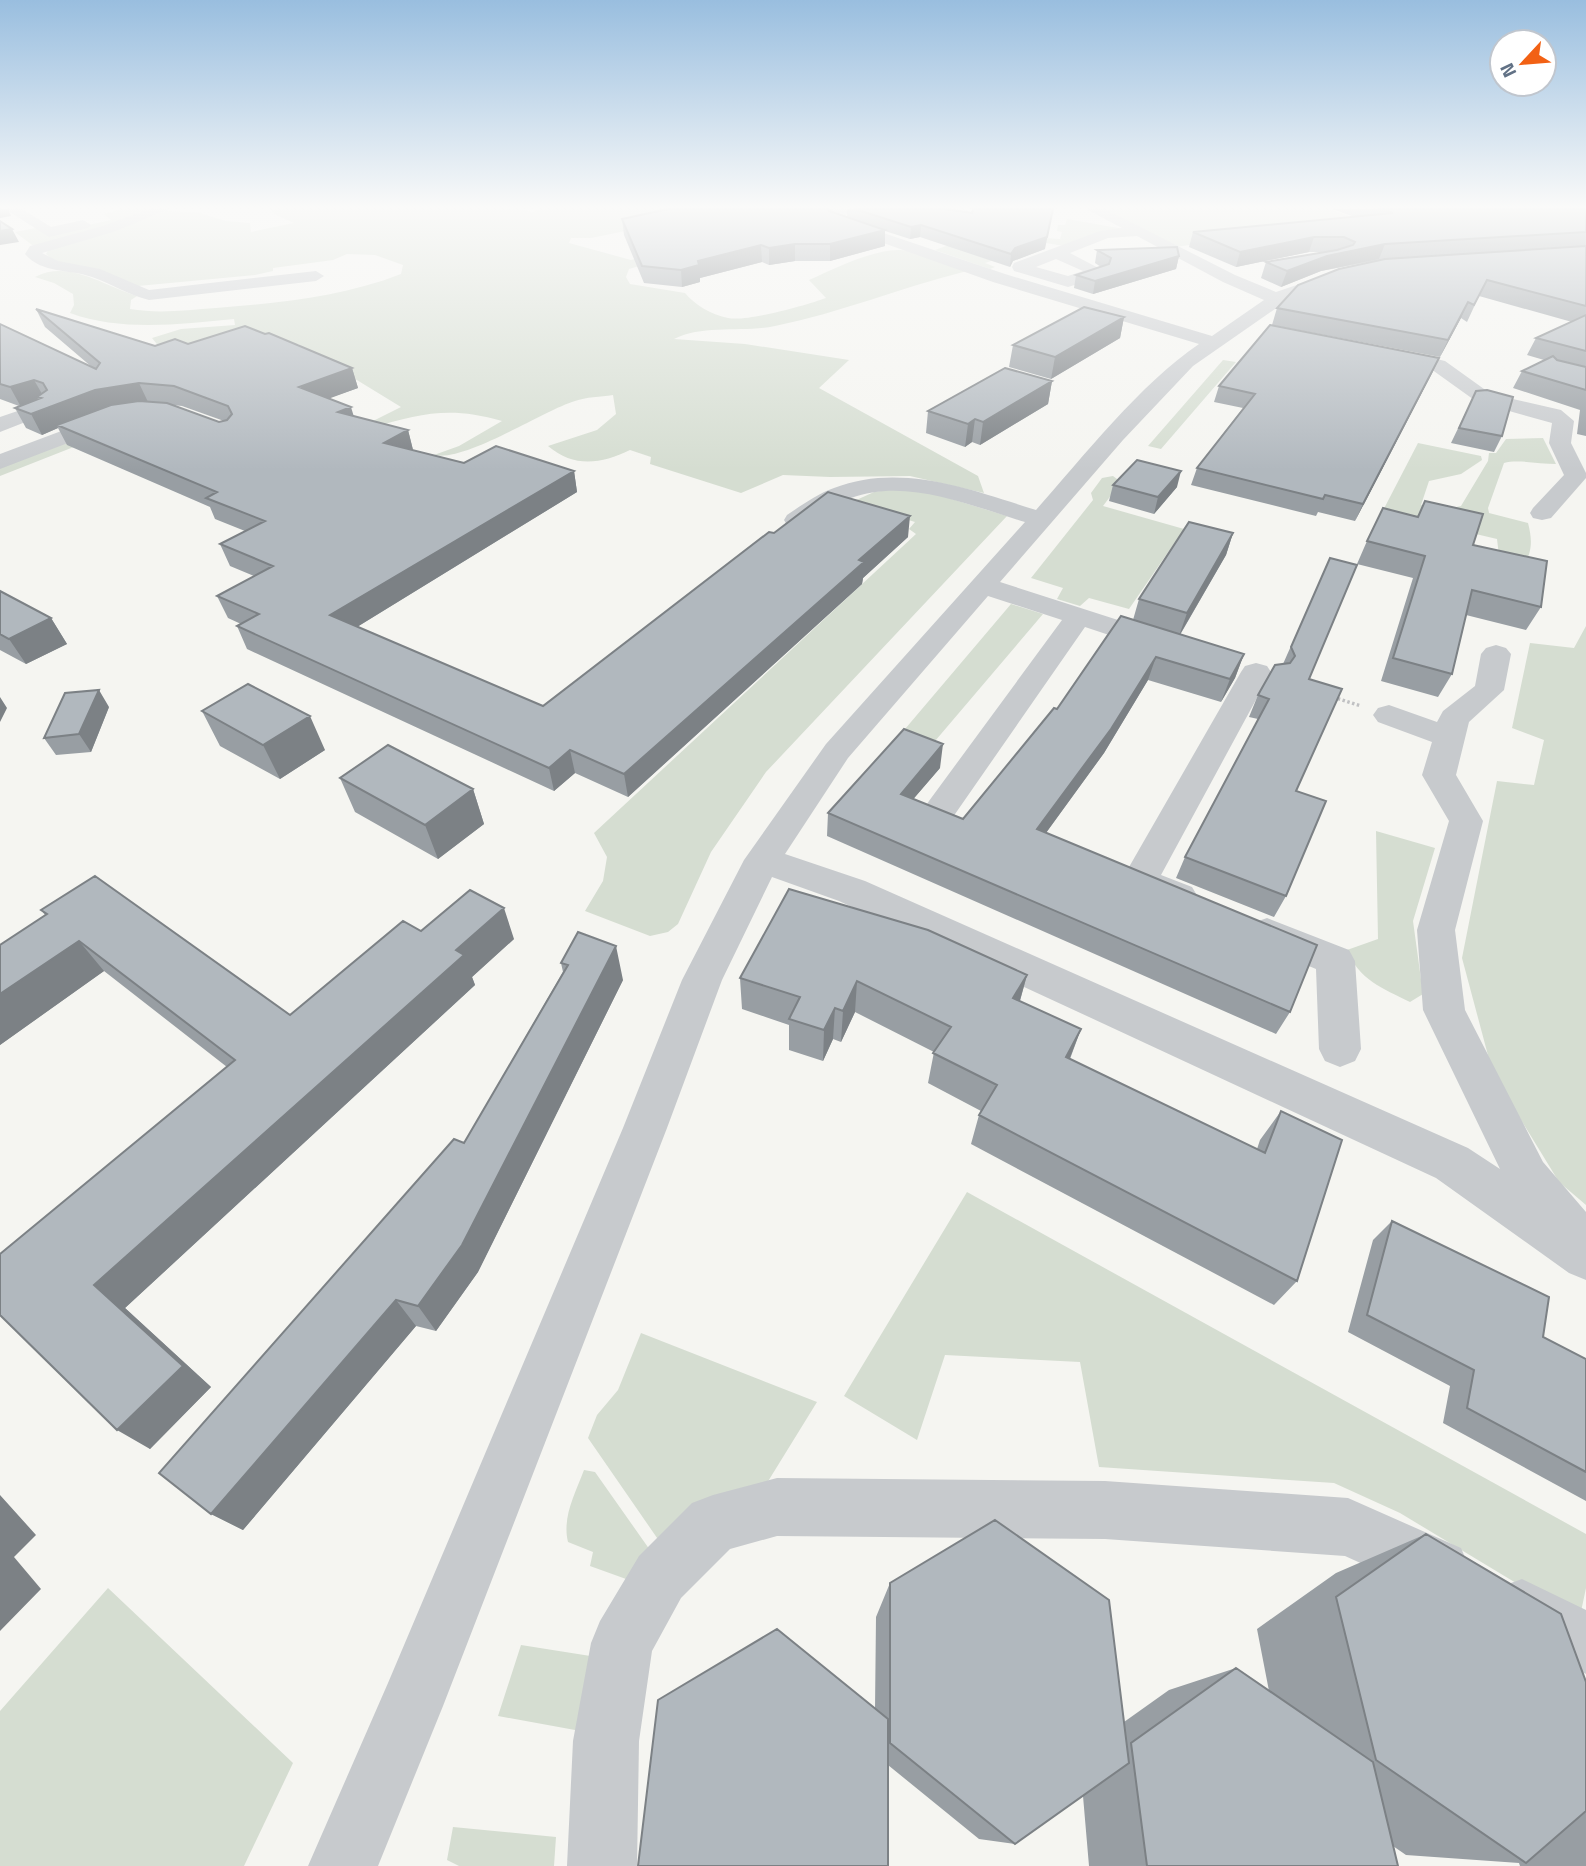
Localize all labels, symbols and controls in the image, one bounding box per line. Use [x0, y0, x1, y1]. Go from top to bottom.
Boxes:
north arrow [1488, 28, 1558, 98]
text: N [1491, 58, 1523, 83]

